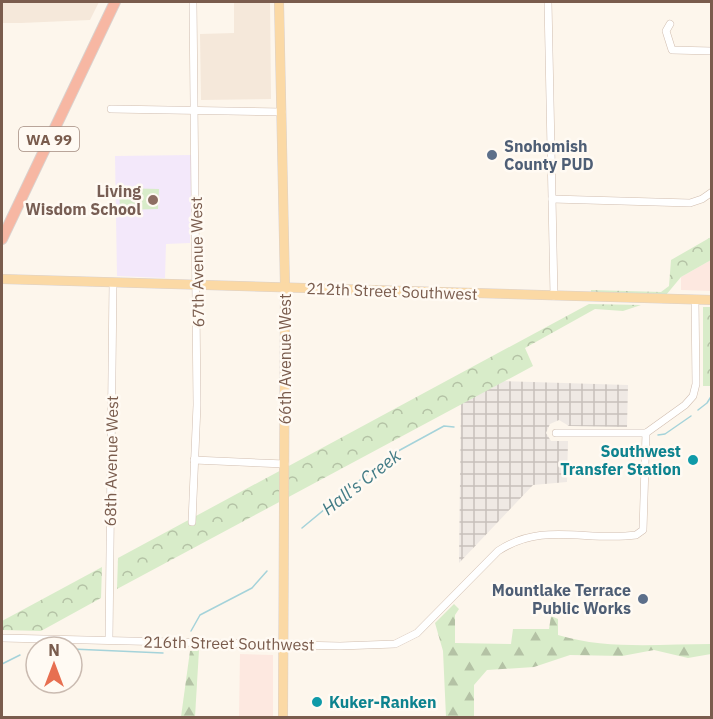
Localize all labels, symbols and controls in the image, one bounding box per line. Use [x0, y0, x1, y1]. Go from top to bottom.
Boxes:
road number: WA 99 [19, 127, 79, 151]
place label: Snohomish County PUD [504, 136, 594, 174]
marker: Snohomish County PUD [485, 148, 499, 162]
place label: Living Wisdom School [25, 181, 141, 219]
marker: Living Wisdom School [146, 193, 160, 207]
street label: 67th Avenue West [186, 196, 208, 328]
street label: 212th Street Southwest [306, 278, 478, 304]
street label: 66th Avenue West [275, 294, 295, 424]
street label: 68th Avenue West [100, 395, 122, 527]
place label: Southwest Transfer Station [560, 441, 681, 479]
water label: Hall's Creek [317, 444, 406, 520]
marker: Southwest Transfer Station [686, 453, 700, 467]
place label: Mountlake Terrace Public Works [492, 580, 631, 618]
marker: Mountlake Terrace Public Works [636, 592, 650, 606]
street label: 216th Street Southwest [143, 632, 315, 654]
north arrow [24, 635, 84, 695]
text: N [48, 640, 60, 660]
place label: Kuker-Ranken [329, 692, 437, 712]
marker: Kuker-Ranken [310, 695, 324, 709]

